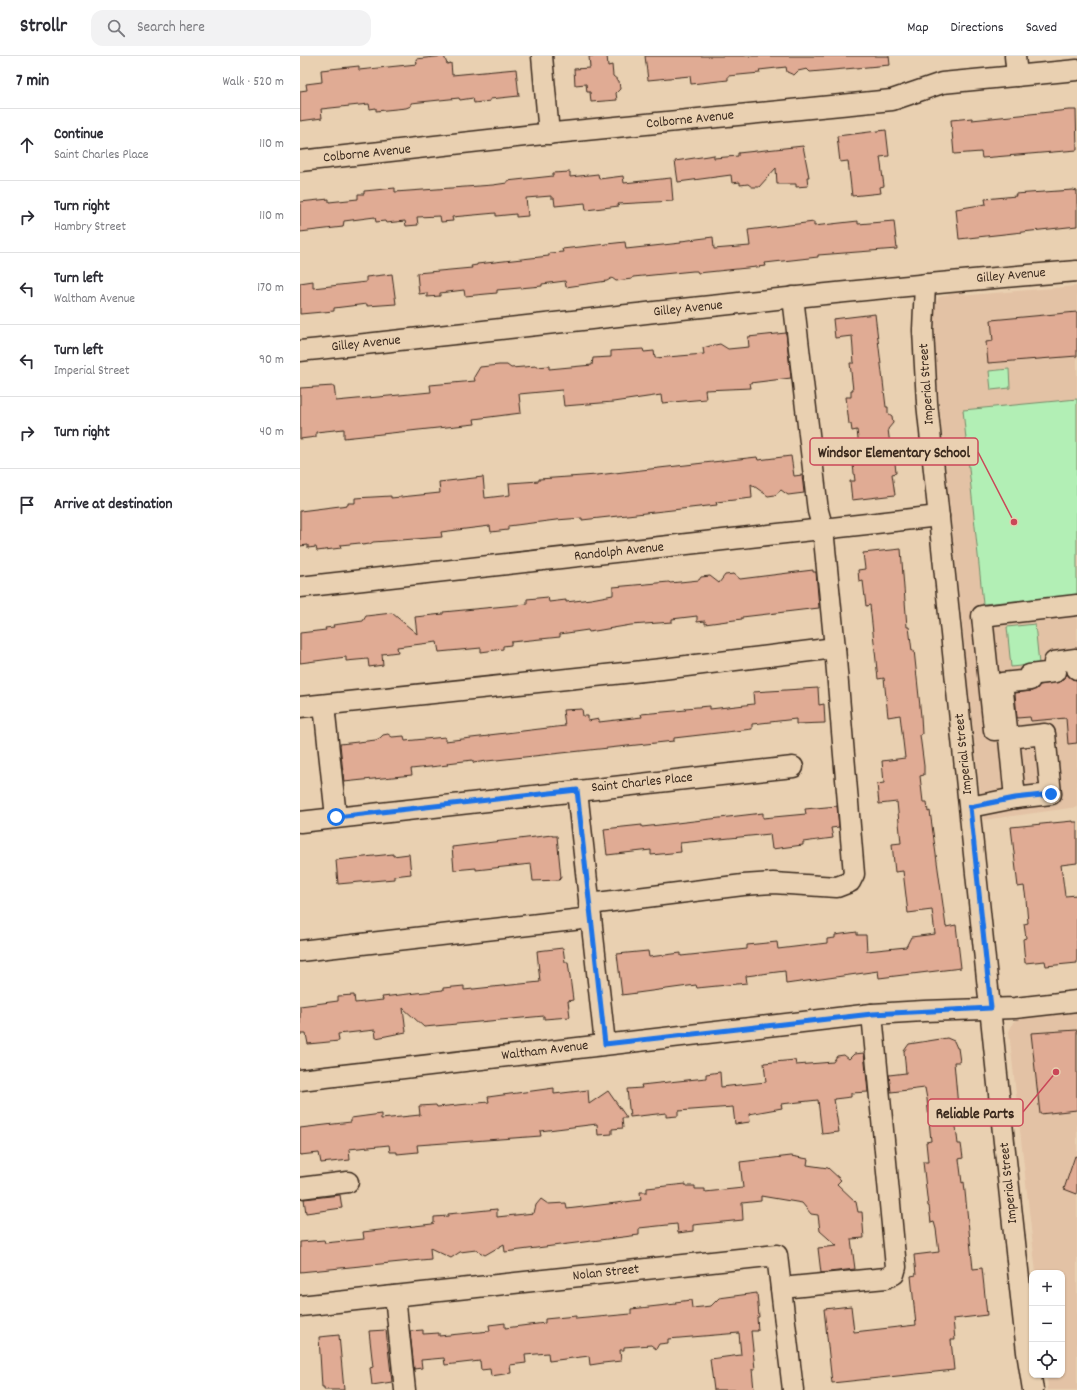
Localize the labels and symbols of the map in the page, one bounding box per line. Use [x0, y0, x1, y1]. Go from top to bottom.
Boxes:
street label: Colborne Avenue [645, 105, 735, 135]
street label: Colborne Avenue [322, 139, 412, 169]
street label: Gilley Avenue [975, 263, 1047, 289]
street label: Gilley Avenue [652, 295, 724, 323]
street label: Gilley Avenue [330, 330, 402, 358]
street label: Imperial Street [914, 343, 940, 425]
callout: Windsor Elementary School [810, 438, 978, 465]
text: Windsor Elementary School [818, 443, 971, 465]
street label: Randolph Avenue [573, 537, 665, 567]
street label: Imperial Street [950, 712, 978, 796]
street label: Saint Charles Place [590, 768, 694, 798]
route end [1042, 785, 1060, 803]
route start [327, 808, 345, 826]
street label: Waltham Avenue [500, 1036, 590, 1066]
callout: Reliable Parts [928, 1099, 1023, 1126]
text: Reliable Parts [936, 1104, 1014, 1126]
street label: Imperial Street [995, 1141, 1023, 1225]
street label: Nolan Street [572, 1260, 640, 1286]

